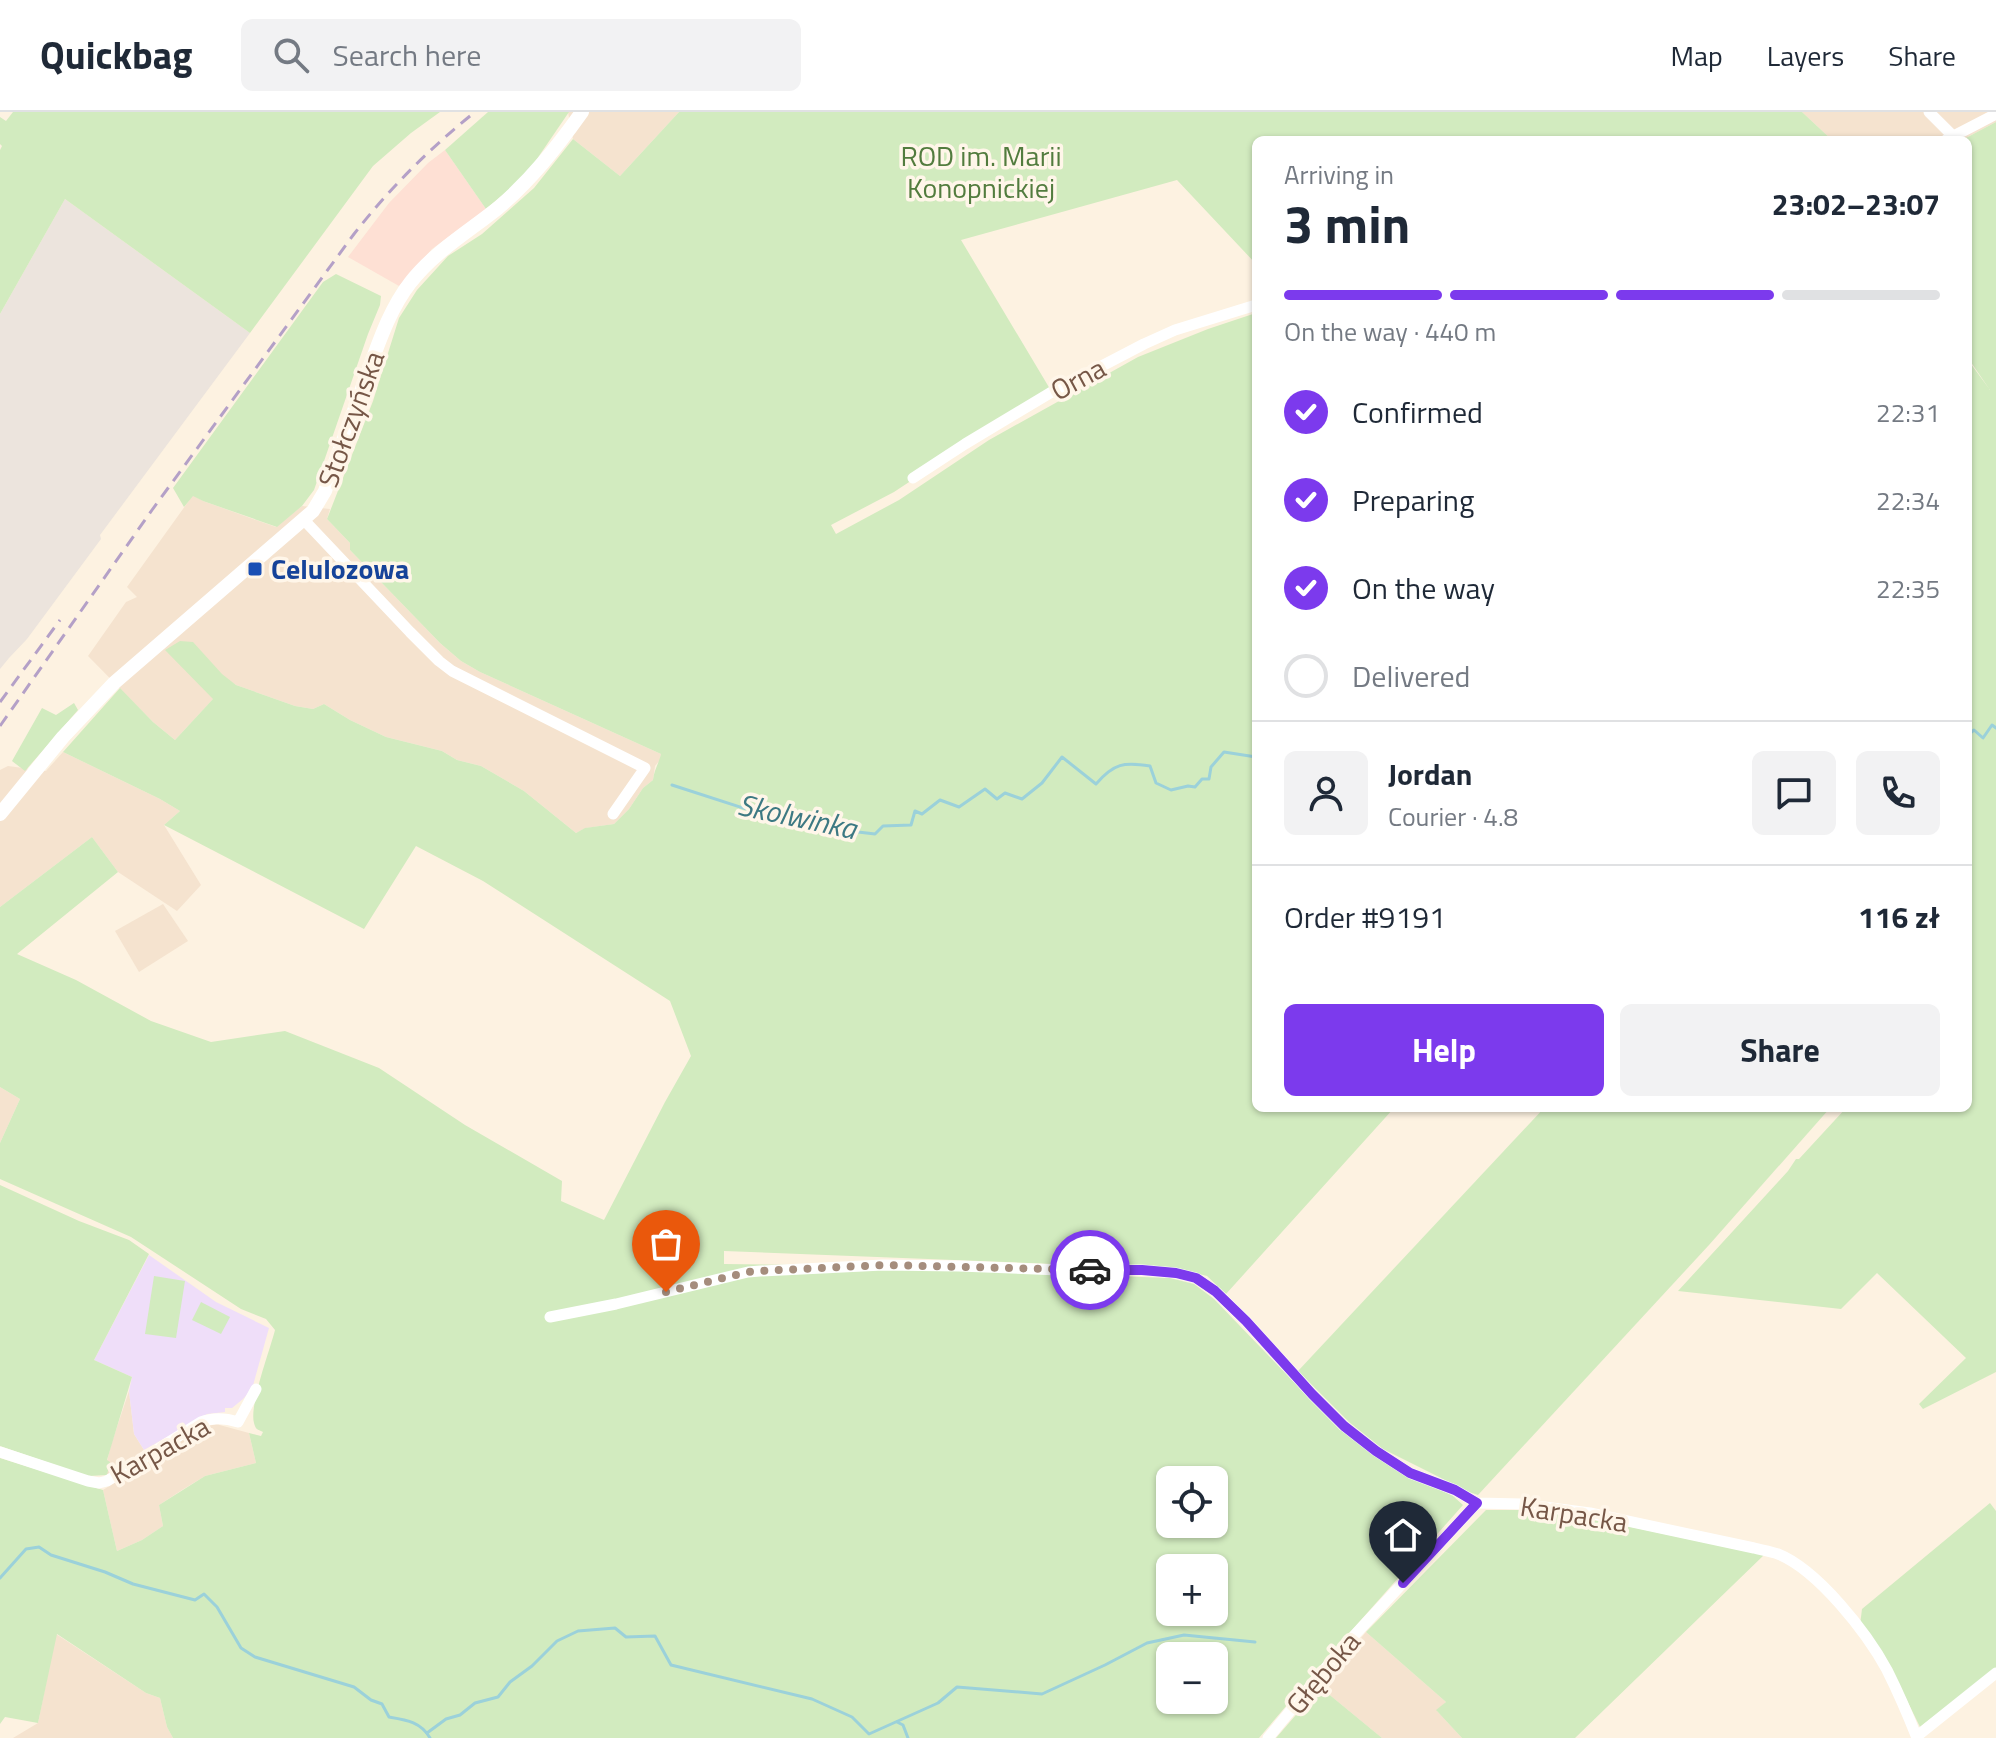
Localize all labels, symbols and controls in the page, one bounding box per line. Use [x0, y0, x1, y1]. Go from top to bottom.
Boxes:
search box [241, 19, 801, 91]
text: Quickbag [40, 26, 193, 84]
text: Search here [333, 32, 481, 78]
icon: search [269, 33, 313, 77]
text: Map [1670, 34, 1723, 77]
text: Layers [1767, 34, 1844, 77]
text: Share [1888, 34, 1956, 77]
park label: ROD im. Marii Konopnickiej [900, 134, 1062, 209]
text: Arriving in [1284, 155, 1394, 194]
text: 23:02–23:07 [1772, 181, 1940, 227]
text: 3 min [1284, 184, 1410, 263]
text: On the way · 440 m [1284, 312, 1496, 351]
street label: Stołczyńska [306, 345, 395, 493]
street label: Orna [1042, 346, 1113, 411]
text: Confirmed [1352, 389, 1483, 435]
icon: check [1284, 390, 1328, 434]
text: 22:31 [1876, 393, 1940, 432]
text: Preparing [1352, 477, 1474, 523]
icon: check [1284, 478, 1328, 522]
text: 22:34 [1876, 481, 1940, 520]
place label: Celulozowa [271, 547, 409, 590]
marker: Celulozowa [246, 560, 264, 578]
text: On the way [1352, 565, 1495, 611]
icon: check [1284, 566, 1328, 610]
text: 22:35 [1876, 569, 1940, 608]
text: Delivered [1352, 653, 1470, 699]
button: person [1284, 751, 1368, 835]
text: Jordan [1388, 751, 1472, 797]
button: chat [1752, 751, 1836, 835]
button: phone [1856, 751, 1940, 835]
water label: Skolwinka [734, 781, 863, 851]
text: Courier · 4.8 [1388, 797, 1518, 836]
text: Order #9191 [1284, 894, 1446, 940]
text: 116 zł [1858, 894, 1940, 940]
button: Help [1284, 1004, 1604, 1096]
button: Share [1620, 1004, 1940, 1096]
pin [632, 1210, 700, 1292]
icon: bag [644, 1222, 688, 1266]
courier [1050, 1230, 1130, 1310]
icon: car [1068, 1248, 1112, 1292]
street label: Karpacka [102, 1405, 217, 1495]
map controls [1156, 1466, 1228, 1714]
button: locate [1156, 1466, 1228, 1538]
street label: Karpacka [1517, 1484, 1631, 1543]
pin [1369, 1501, 1437, 1583]
icon: home [1381, 1513, 1425, 1557]
button: + [1156, 1554, 1228, 1626]
street label: Głęboka [1275, 1622, 1370, 1724]
button: − [1156, 1642, 1228, 1714]

